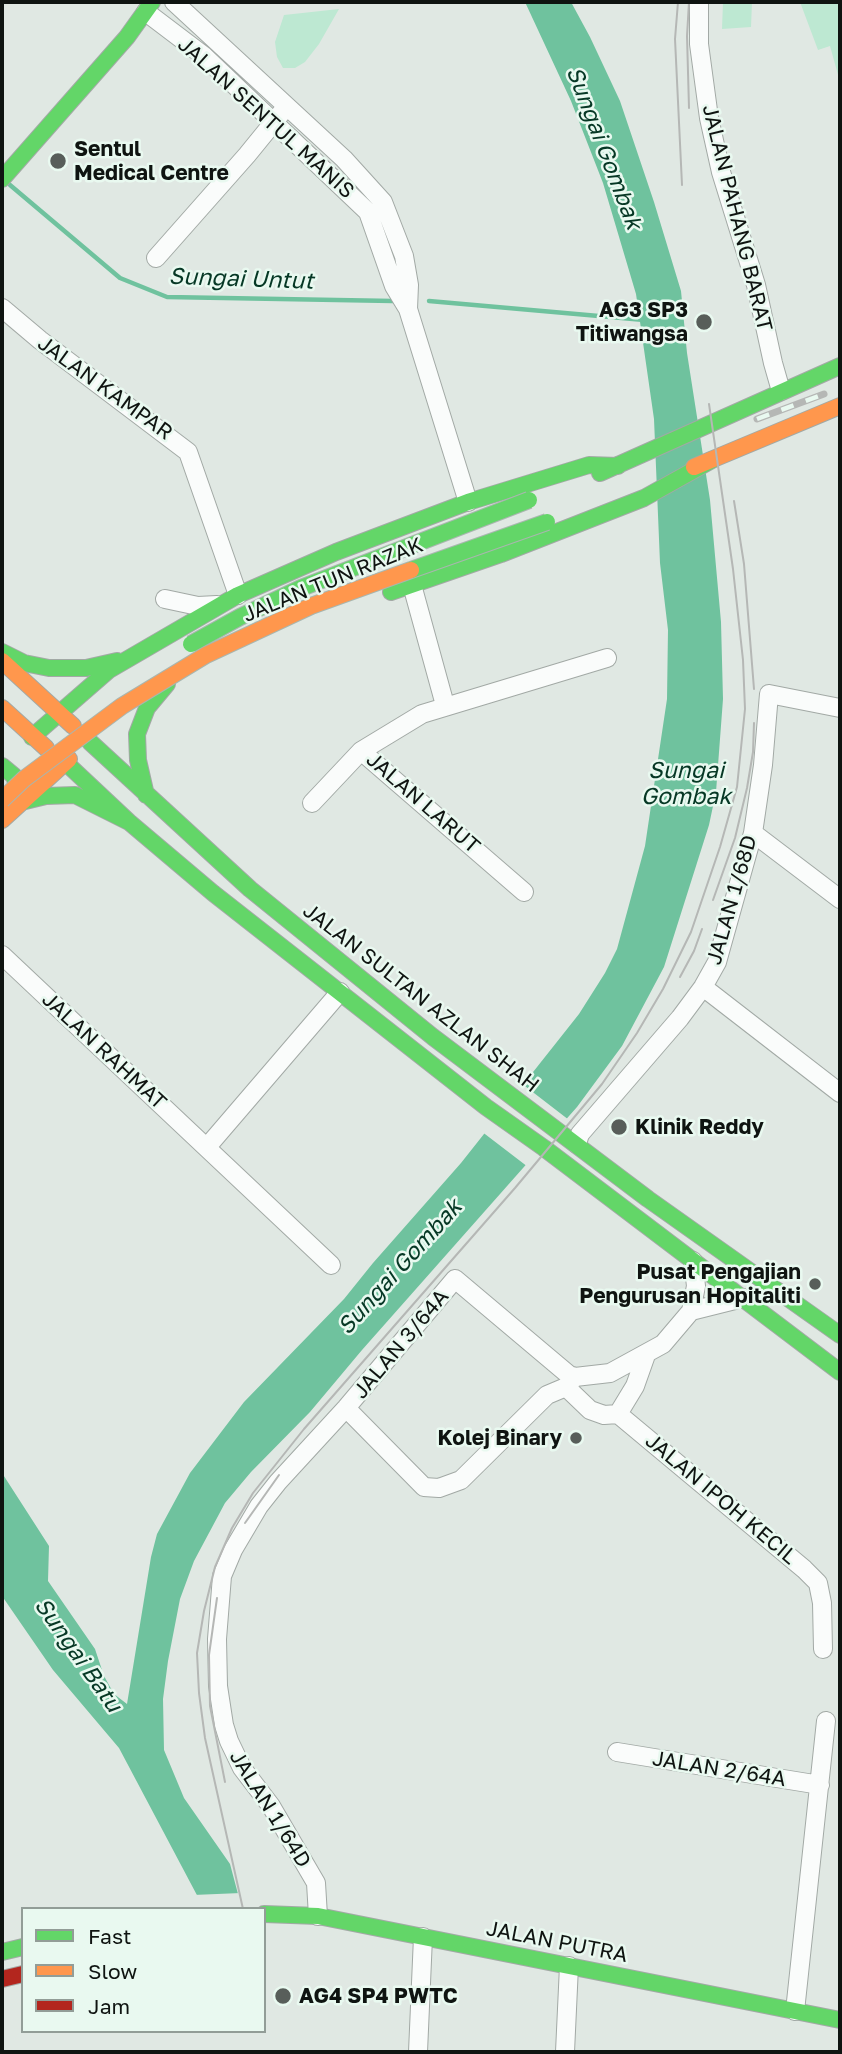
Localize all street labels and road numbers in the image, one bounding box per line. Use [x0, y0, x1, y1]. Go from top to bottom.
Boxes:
street label: JALAN SENTUL MANIS [173, 32, 359, 204]
street label: JALAN PAHANG BARAT [697, 102, 777, 334]
street label: JALAN KAMPAR [33, 331, 177, 445]
street label: JALAN TUN RAZAK [239, 532, 427, 628]
street label: JALAN LARUT [361, 747, 485, 859]
street label: JALAN 1/68D [701, 832, 763, 968]
street label: JALAN SULTAN AZLAN SHAH [298, 898, 544, 1098]
street label: JALAN RAHMAT [37, 987, 171, 1115]
street label: JALAN 3/64A [348, 1284, 454, 1404]
street label: JALAN IPOH KECIL [640, 1428, 802, 1570]
street label: JALAN 1/64D [224, 1746, 316, 1872]
street label: JALAN 2/64A [650, 1746, 788, 1792]
street label: JALAN PUTRA [484, 1916, 630, 1968]

